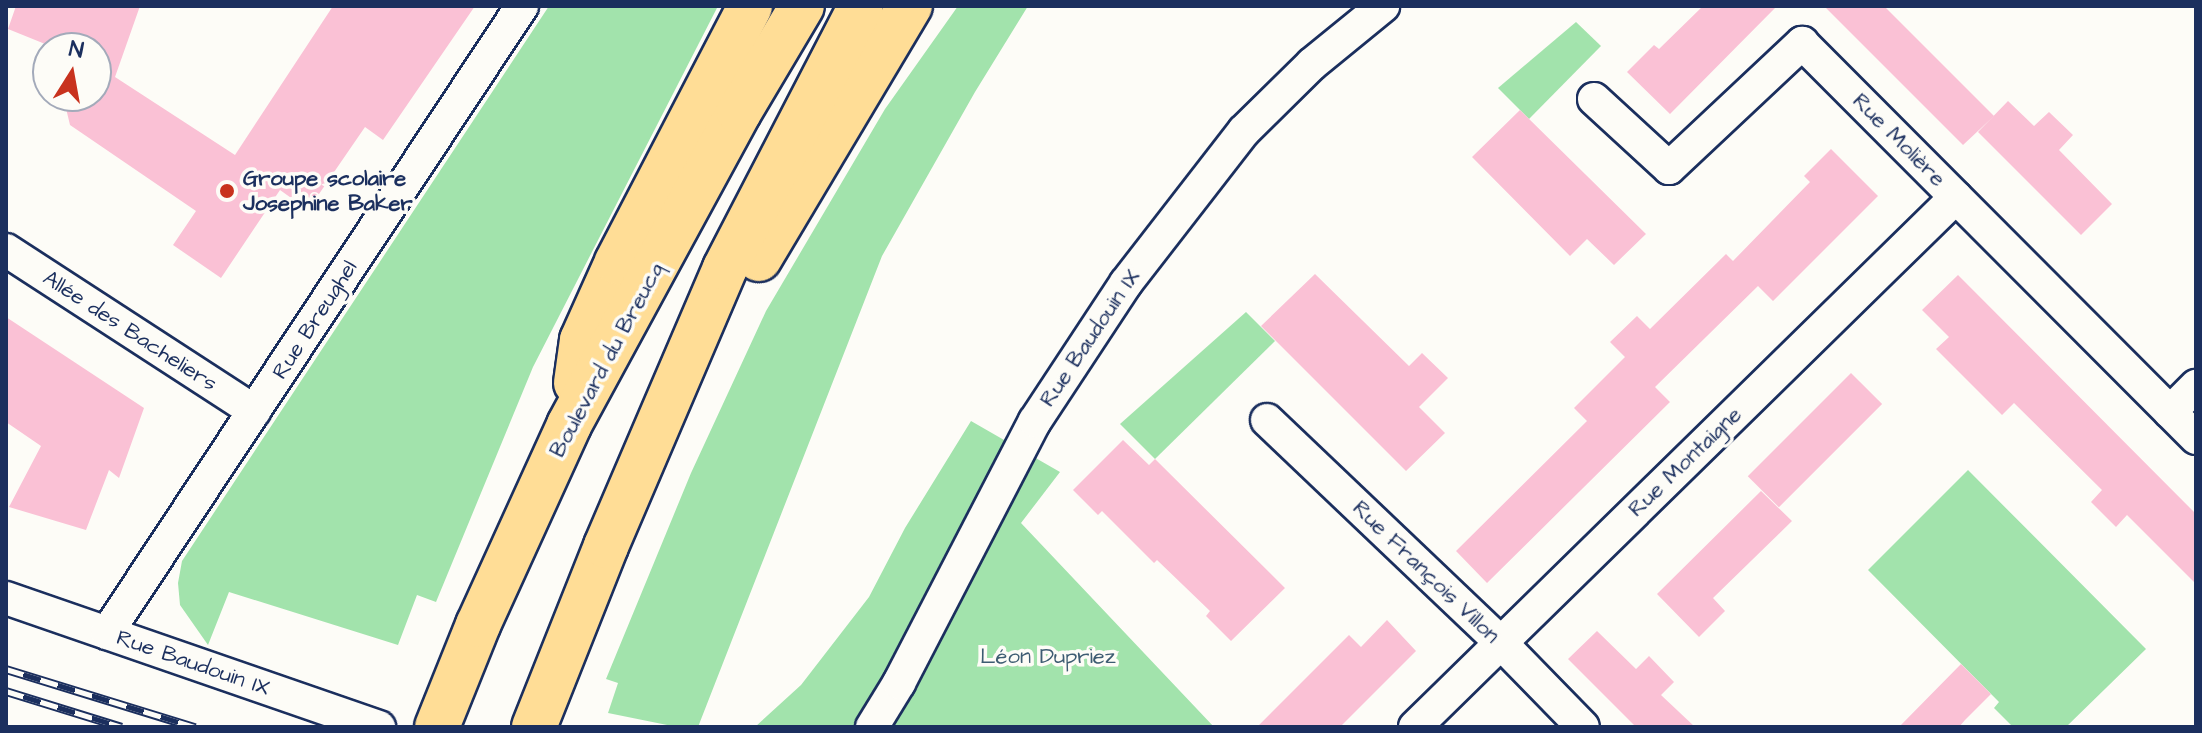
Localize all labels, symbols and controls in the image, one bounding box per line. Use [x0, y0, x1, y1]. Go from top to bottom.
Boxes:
north arrow [32, 32, 112, 112]
text: N [67, 33, 86, 66]
street label: Rue Molière [1847, 88, 1951, 192]
place label: Groupe scolaire Josephine Baker [243, 165, 413, 216]
marker: Groupe scolaire Josephine Baker [218, 182, 236, 200]
street label: Rue Breughel [267, 256, 363, 384]
street label: Boulevard du Breucq [544, 258, 670, 462]
street label: Rue Baudouin IX [1034, 264, 1146, 412]
street label: Allée des Bacheliers [38, 265, 222, 397]
street label: Rue Montaigne [1623, 402, 1747, 522]
street label: Rue François Villon [1347, 495, 1505, 649]
street label: Rue Baudouin IX [113, 624, 273, 702]
park label: Léon Dupriez [980, 644, 1116, 670]

